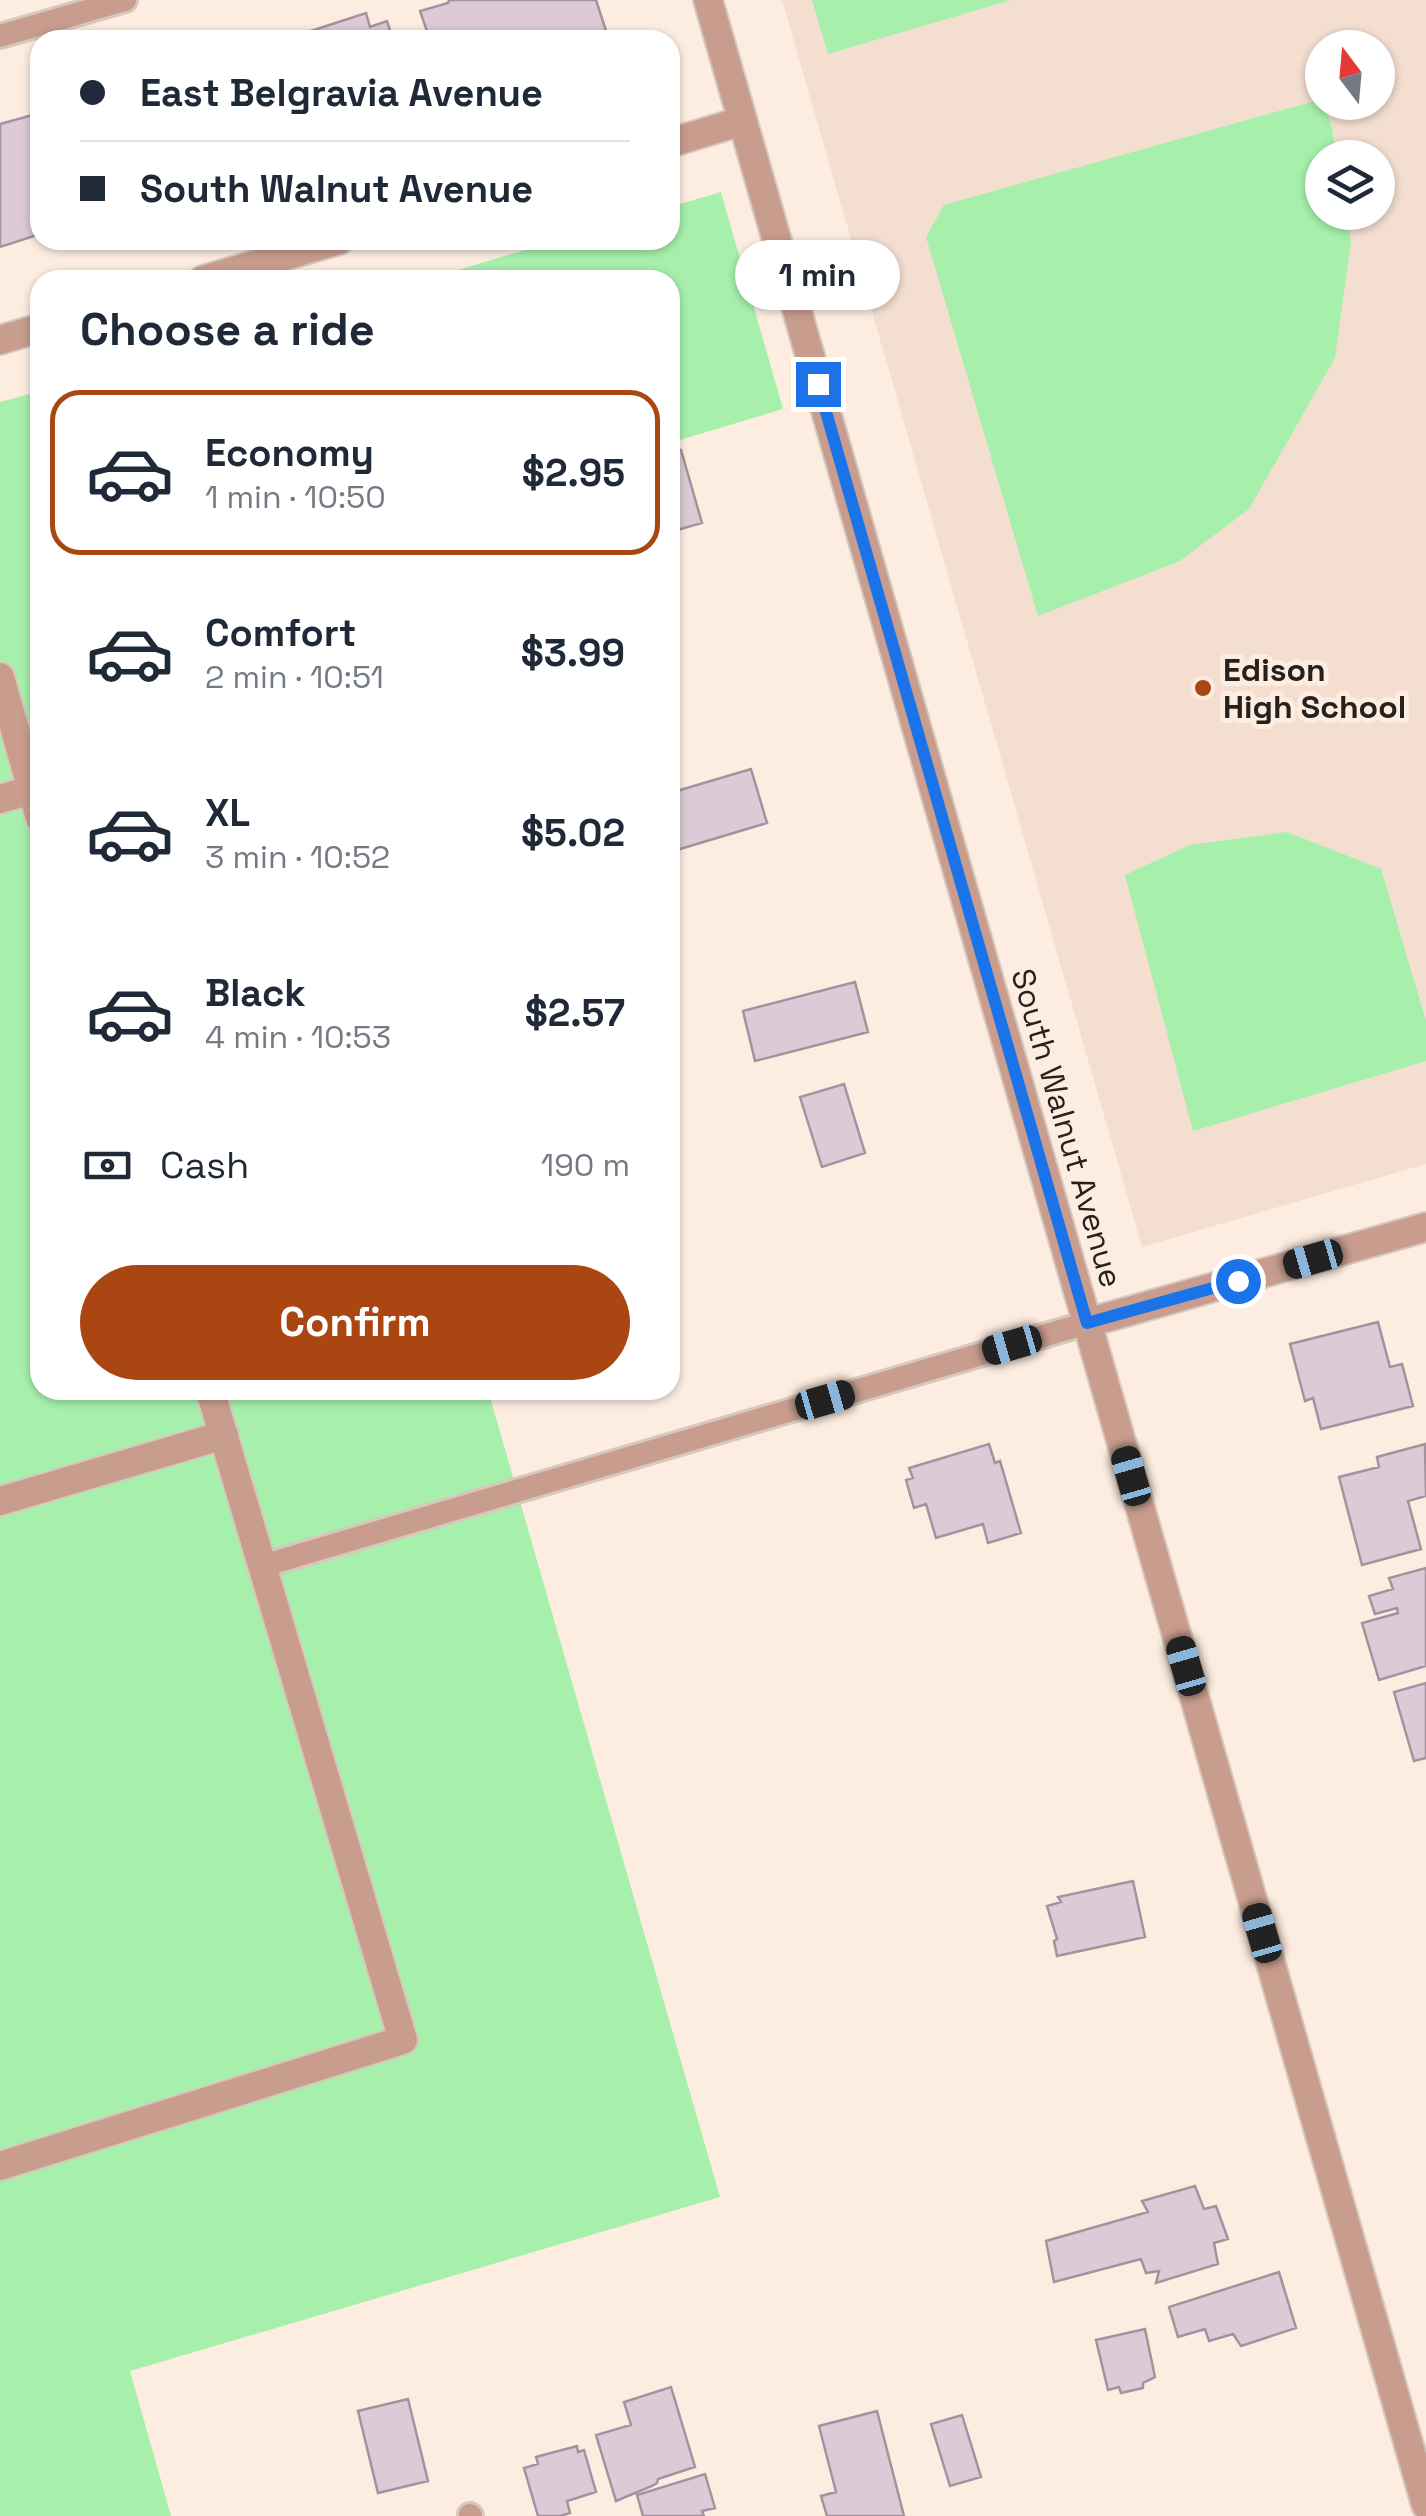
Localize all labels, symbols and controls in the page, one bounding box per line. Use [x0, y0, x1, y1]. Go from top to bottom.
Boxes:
north arrow [1305, 30, 1395, 120]
map controls [1305, 30, 1395, 230]
text: East Belgravia Avenue [140, 69, 543, 117]
button: layers [1305, 140, 1395, 230]
text: South Walnut Avenue [140, 165, 533, 213]
callout: 1 min [736, 239, 900, 309]
text: 1 min [778, 255, 857, 295]
text: Choose a ride [80, 301, 375, 358]
route end [796, 362, 841, 407]
icon: car [85, 428, 175, 518]
text: Economy [205, 429, 374, 477]
text: $2.95 [522, 449, 625, 497]
text: 1 min · 10:50 [205, 477, 386, 517]
icon: car [85, 608, 175, 698]
text: Comfort [205, 609, 356, 657]
text: $3.99 [521, 629, 625, 677]
place label: Edison High School [1223, 650, 1406, 727]
text: 2 min · 10:51 [205, 657, 384, 697]
marker: Edison High School [1192, 677, 1214, 699]
icon: car [85, 788, 175, 878]
text: XL [205, 789, 250, 837]
text: $5.02 [521, 809, 625, 857]
text: 3 min · 10:52 [205, 837, 390, 877]
street label: South Walnut Avenue [1002, 964, 1132, 1292]
icon: car [85, 968, 175, 1058]
text: Black [205, 969, 306, 1017]
text: $2.57 [525, 989, 625, 1037]
text: 4 min · 10:53 [205, 1017, 391, 1057]
icon: cash [80, 1138, 135, 1193]
text: Cash [160, 1141, 249, 1189]
text: 190 m [541, 1145, 630, 1185]
car [1280, 1236, 1346, 1282]
route start [1216, 1259, 1261, 1304]
button: Confirm [80, 1265, 630, 1380]
car [979, 1322, 1045, 1368]
car [792, 1377, 858, 1423]
car [1108, 1443, 1154, 1509]
car [1163, 1633, 1209, 1699]
car [1239, 1900, 1285, 1966]

